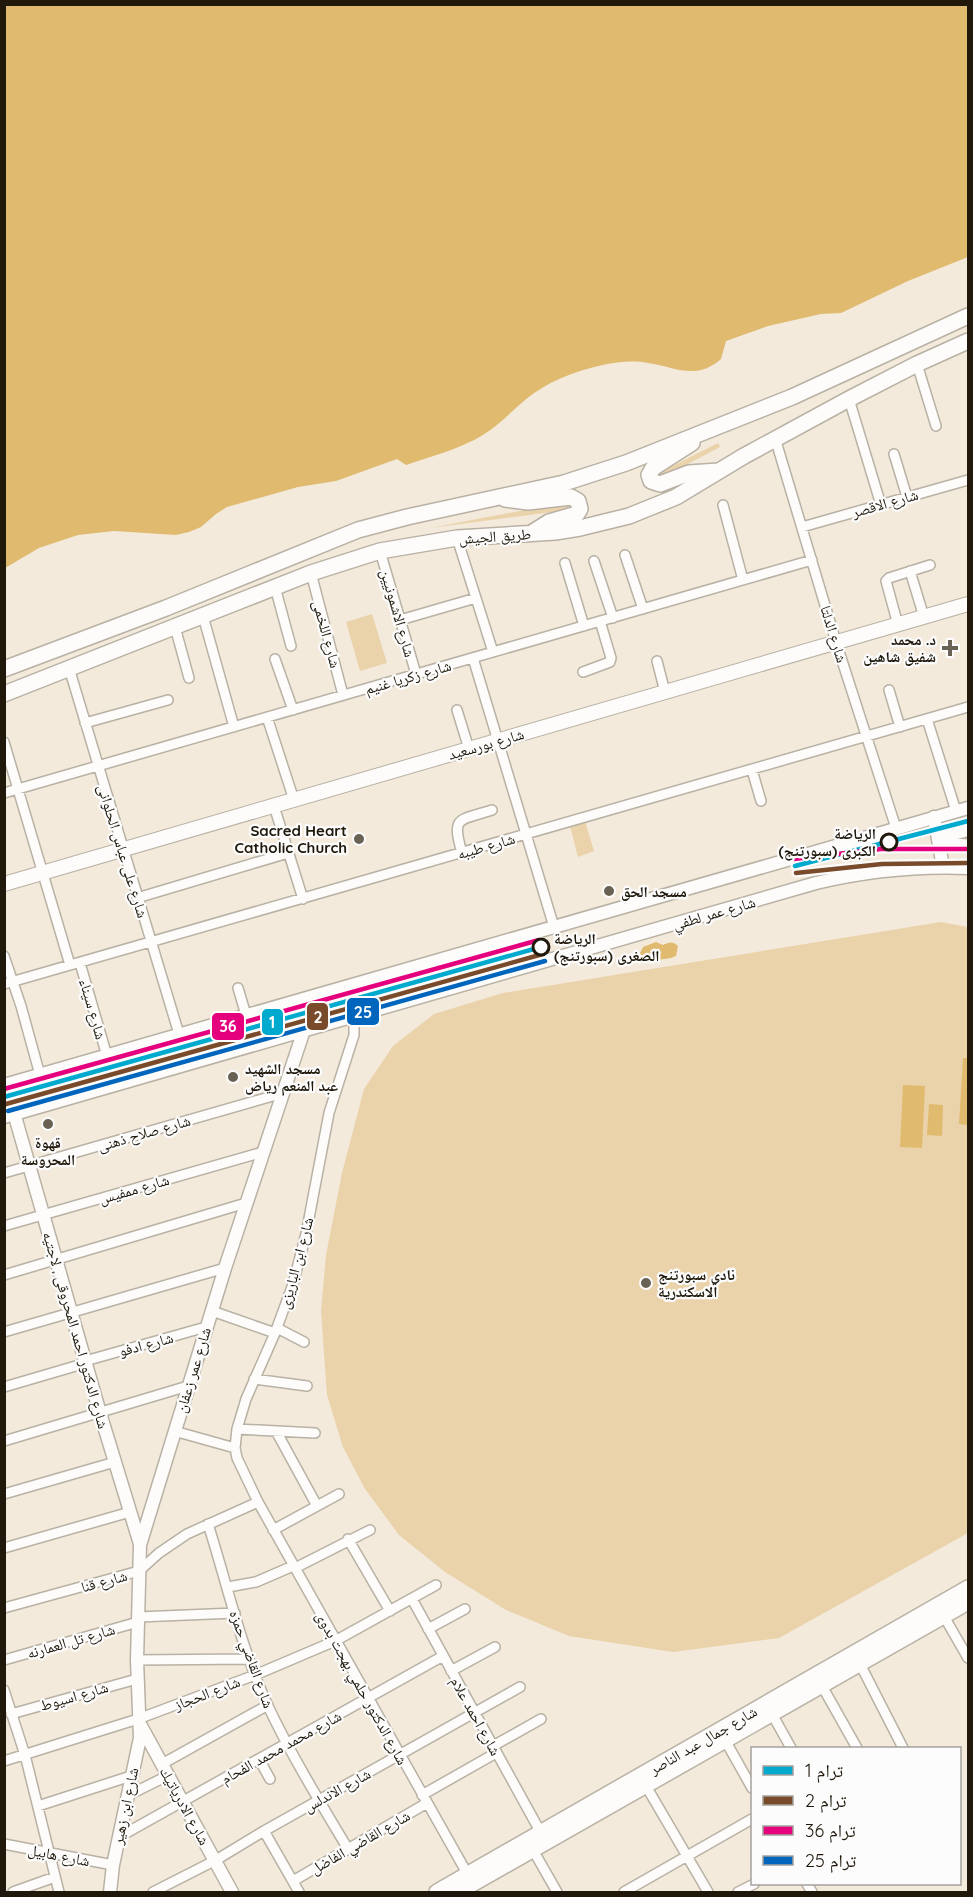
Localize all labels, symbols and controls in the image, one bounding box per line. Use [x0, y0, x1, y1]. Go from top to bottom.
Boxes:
street label: شارع الاقصر [849, 484, 921, 523]
street label: طريق الجيش [458, 524, 532, 549]
street label: شارع الاشمونيين [375, 567, 420, 660]
street label: شارع اللخمى [308, 598, 345, 670]
street label: شارع الدلتا [815, 603, 852, 665]
place label: د. محمد شفيق شاهين [863, 630, 936, 666]
marker: د. محمد شفيق شاهين [941, 639, 959, 657]
street label: شارع زكريا غنيم [363, 656, 454, 699]
street label: شارع بورسعيد [446, 724, 527, 765]
street label: شارع على عباس الحلوانى [93, 782, 152, 921]
place label: Sacred Heart Catholic Church [235, 821, 347, 857]
place label: الرياضة (سبورتنج) الكبرى [778, 824, 876, 861]
street label: شارع طيبه [455, 829, 517, 864]
marker: Sacred Heart Catholic Church [352, 832, 366, 846]
marker: الرياضة (سبورتنج) الكبرى [880, 833, 898, 851]
place label: مسجد الحق [621, 882, 687, 901]
marker: مسجد الحق [602, 884, 616, 898]
street label: شارع عمر لطفي [670, 892, 758, 937]
place label: الرياضة (سبورتنج) الصغرى [554, 929, 660, 966]
marker: الرياضة (سبورتنج) الصغرى [532, 938, 550, 956]
street label: شارع سيناء [74, 976, 111, 1042]
line badge: 25 [346, 997, 380, 1026]
line badge: 2 [306, 1002, 329, 1031]
text: 25 [354, 1002, 372, 1022]
text: 2 [313, 1007, 323, 1027]
line badge: 1 [261, 1008, 284, 1036]
line badge: 36 [211, 1012, 245, 1041]
text: 1 [269, 1012, 275, 1032]
text: 36 [219, 1016, 237, 1036]
place label: مسجد الشهيد عبد المنعم رياض [245, 1059, 338, 1096]
marker: مسجد الشهيد عبد المنعم رياض [226, 1070, 240, 1084]
street label: شارع صلاح ذهنى [95, 1111, 193, 1156]
marker: قهوة المحروسة [41, 1117, 55, 1131]
place label: قهوة المحروسة [21, 1133, 75, 1169]
street label: شارع ممفيس [97, 1170, 172, 1209]
street label: شارع ابن الباريزى [275, 1215, 318, 1311]
street label: شارع الدكتور احمد المحروقى , لاجتيه [38, 1229, 113, 1431]
place label: نادي سبورتنج الاسكندرية [658, 1265, 735, 1301]
marker: نادي سبورتنج الاسكندرية [639, 1276, 653, 1290]
street label: شارع عمر زعفان [171, 1325, 216, 1415]
street label: شارع ادفو [117, 1328, 176, 1361]
street label: شارع قنا [79, 1566, 130, 1597]
street label: شارع القاضي حمزه [223, 1607, 279, 1712]
street label: شارع الدكتور حلمي بهجت بدوى [309, 1608, 412, 1770]
street label: شارع تل العمارنه [25, 1619, 117, 1664]
street label: شارع الحجاز [170, 1672, 243, 1716]
street label: شارع احمد علام [446, 1673, 506, 1759]
street label: شارع اسيوط [38, 1677, 111, 1716]
street label: شارع جمال عبد الناصر [645, 1701, 761, 1780]
street label: شارع محمد محمد الفحام [217, 1706, 345, 1789]
legend [751, 1747, 961, 1885]
text: ترام 1 [805, 1759, 843, 1783]
street label: شارع الادرياتيك [155, 1764, 214, 1849]
street label: شارع الاندلس [300, 1764, 374, 1817]
street label: شارع ابن زهير [107, 1766, 143, 1847]
text: ترام 2 [805, 1789, 846, 1813]
street label: شارع القاضي الفاضل [307, 1806, 415, 1881]
text: ترام 36 [805, 1819, 856, 1843]
street label: شارع هابيل [26, 1840, 92, 1871]
text: ترام 25 [805, 1849, 856, 1873]

